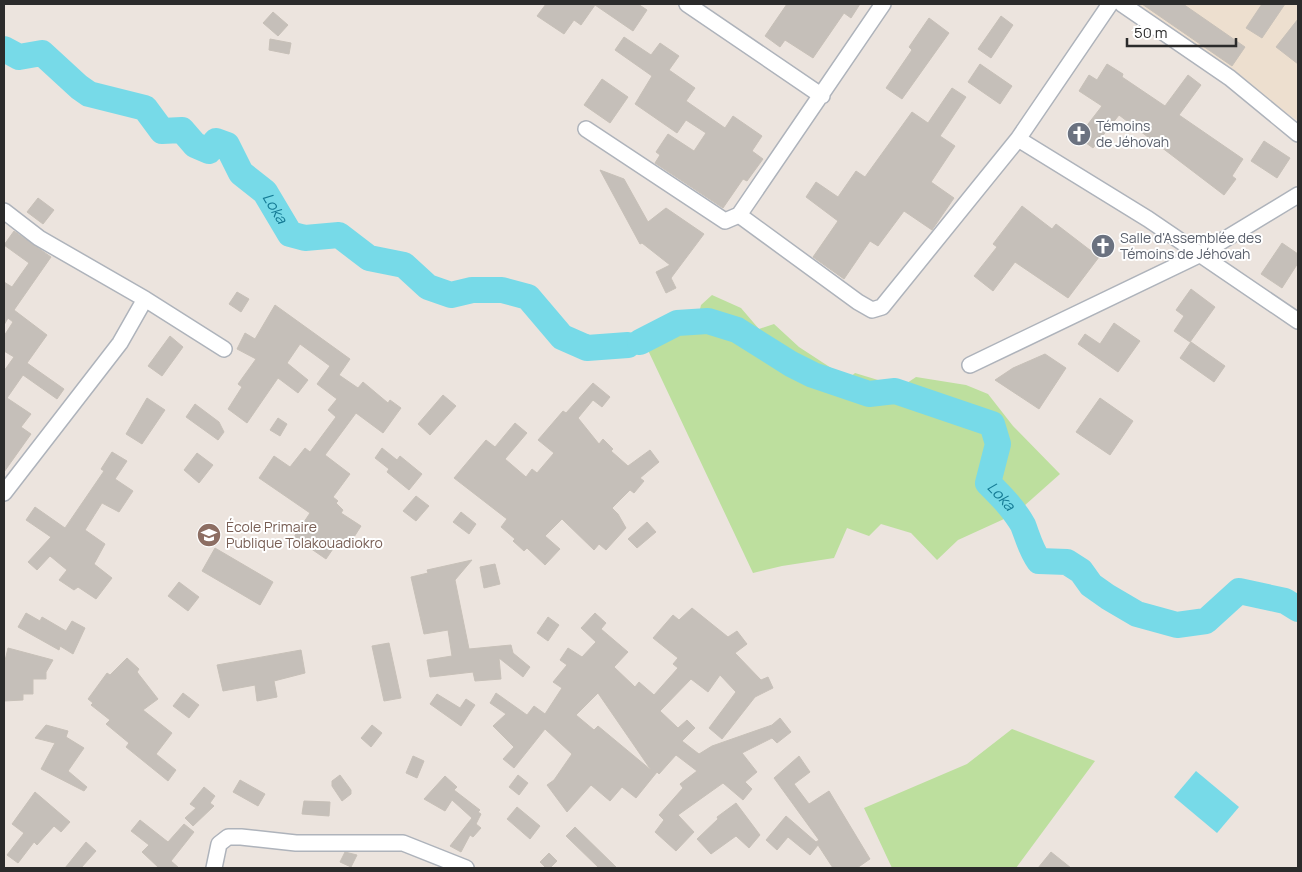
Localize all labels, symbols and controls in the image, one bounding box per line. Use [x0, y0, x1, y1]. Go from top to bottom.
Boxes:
scale bar [1127, 15, 1236, 47]
text: 50 m [1134, 22, 1168, 43]
place label: Témoins de Jéhovah [1096, 116, 1169, 151]
church icon: Témoins de Jéhovah [1066, 121, 1092, 147]
water label: Loka [258, 189, 293, 228]
place label: Salle d'Assemblée des Témoins de Jéhovah [1120, 228, 1262, 263]
church icon: Salle d'Assemblée des Témoins de Jéhovah [1090, 233, 1116, 259]
water label: Loka [983, 477, 1021, 515]
place label: École Primaire Publique Tolakouadiokro [226, 517, 383, 552]
school or university icon: École Primaire Publique Tolakouadiokro [196, 522, 222, 548]

